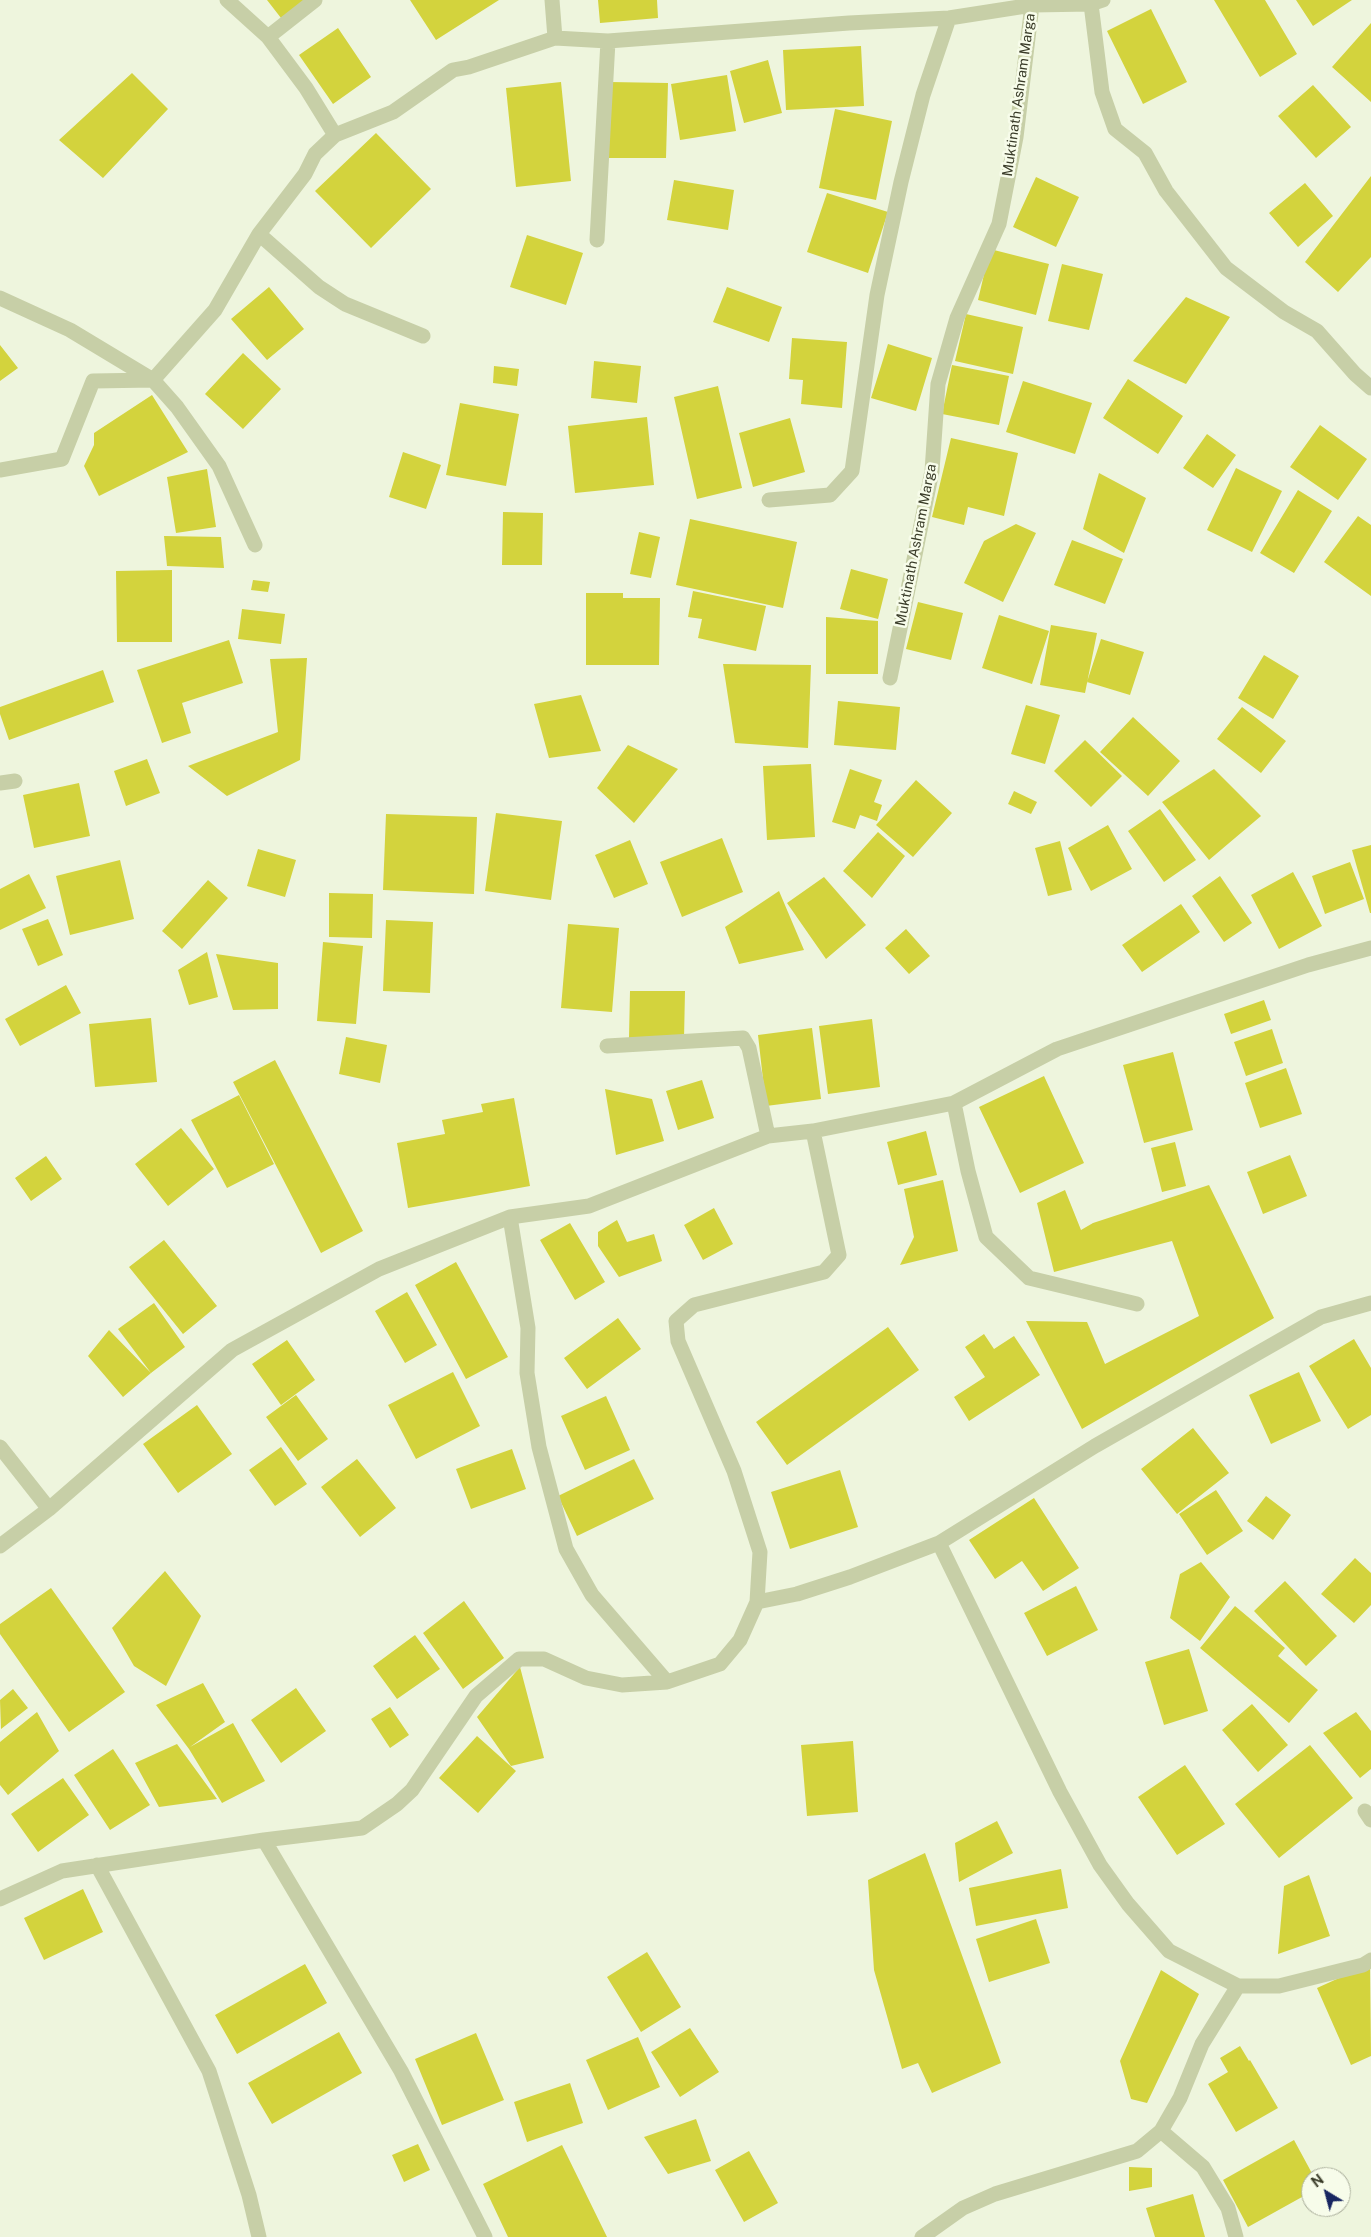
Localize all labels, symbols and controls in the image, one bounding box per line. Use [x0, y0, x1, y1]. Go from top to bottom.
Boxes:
street label: Muktinath Ashram Marga [999, 12, 1039, 178]
street label: Muktinath Ashram Marga [892, 463, 940, 627]
north arrow [1301, 2167, 1351, 2217]
text: N [1308, 2171, 1327, 2191]

